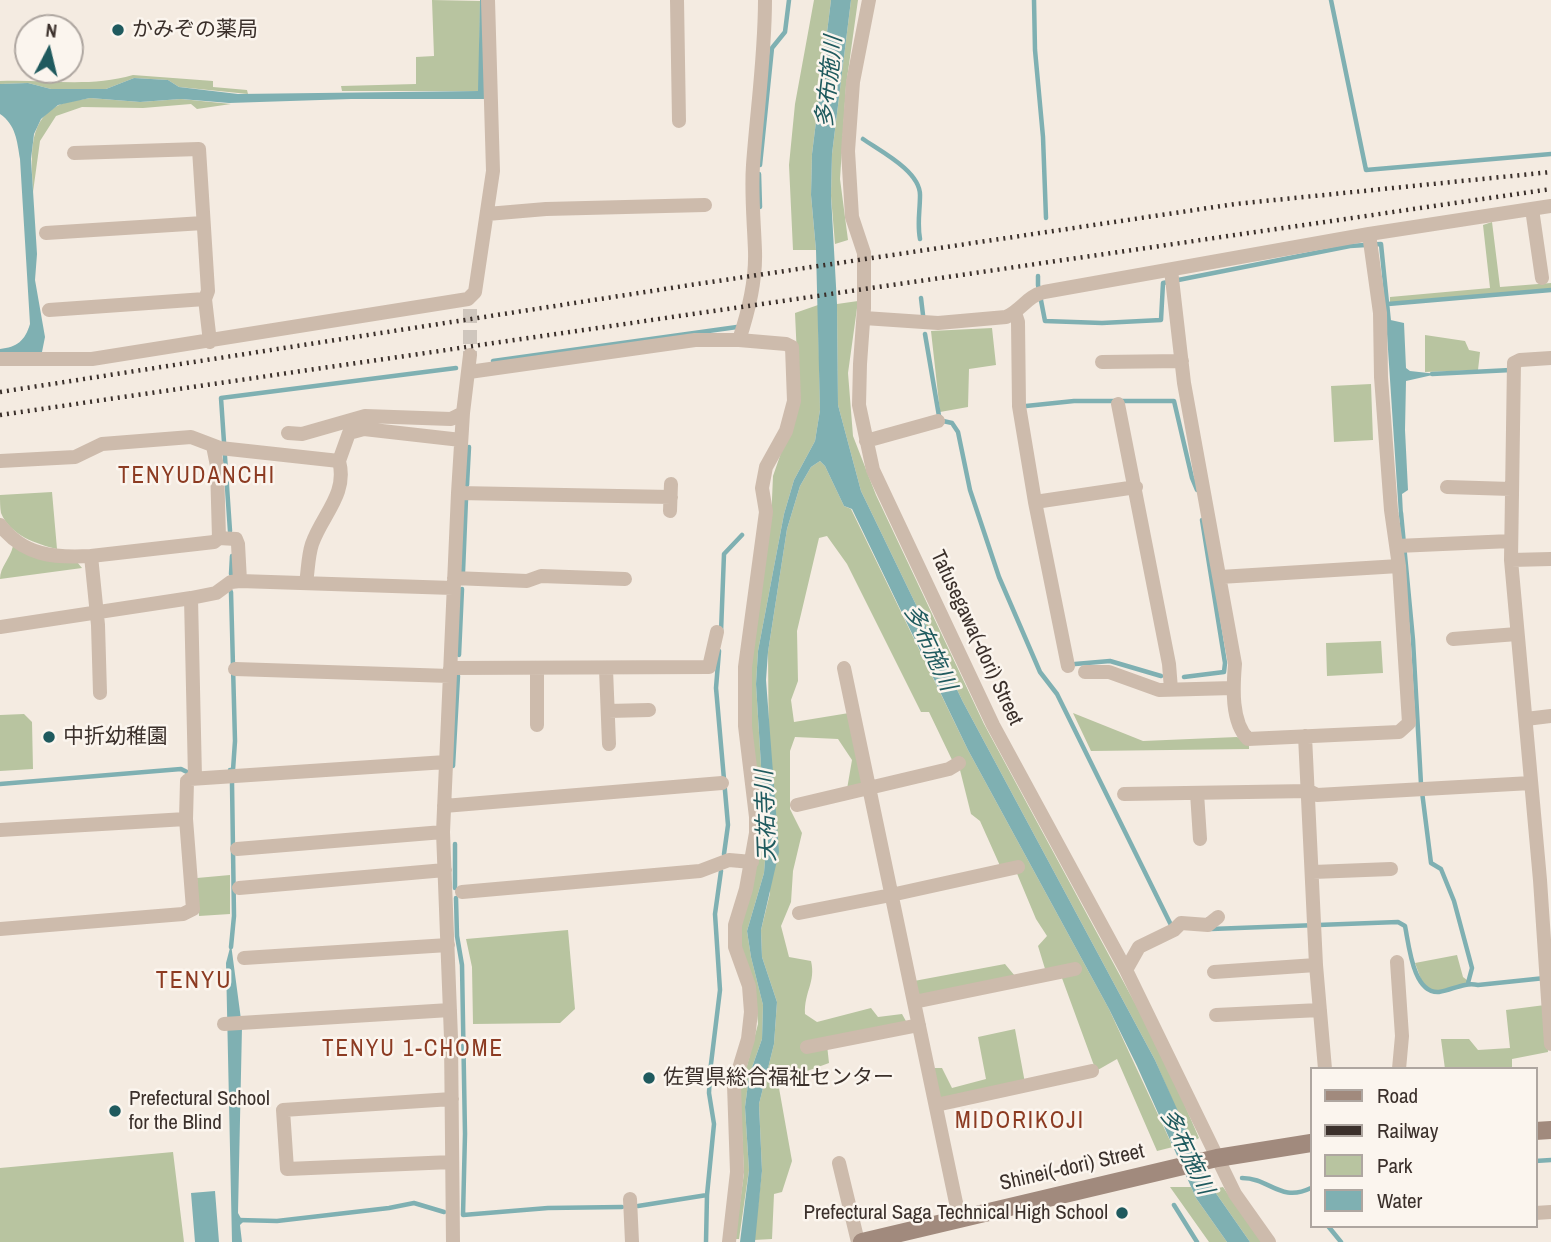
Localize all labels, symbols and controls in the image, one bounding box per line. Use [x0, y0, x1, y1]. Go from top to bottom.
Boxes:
north arrow [14, 14, 84, 84]
text: N [44, 17, 58, 44]
place label: かみぞの薬局 [132, 17, 258, 43]
marker: かみぞの薬局 [110, 22, 126, 38]
water label: 多布施川 [811, 35, 849, 129]
district label: TENYUDANCHI [119, 463, 275, 491]
street label: Tafusegawa(-dori) Street [924, 547, 1028, 729]
water label: 多布施川 [897, 600, 961, 696]
place label: 中折幼稚園 [63, 724, 168, 750]
marker: 中折幼稚園 [41, 729, 57, 745]
water label: 天祐寺川 [752, 770, 782, 862]
district label: TENYU [156, 968, 232, 996]
district label: TENYU 1-CHOME [324, 1036, 502, 1064]
place label: 佐賀県総合福祉センター [663, 1065, 894, 1091]
legend [1310, 1067, 1537, 1228]
marker: 佐賀県総合福祉センター [641, 1070, 657, 1086]
text: Road [1377, 1081, 1418, 1110]
place label: Prefectural School for the Blind [129, 1086, 270, 1136]
marker: Prefectural School for the Blind [107, 1103, 123, 1119]
water label: 多布施川 [1153, 1105, 1219, 1199]
district label: MIDORIKOJI [956, 1108, 1084, 1136]
text: Railway [1377, 1116, 1438, 1145]
street label: Shinei(-dori) Street [997, 1139, 1147, 1197]
text: Park [1377, 1151, 1412, 1180]
text: Water [1377, 1186, 1422, 1215]
place label: Prefectural Saga Technical High School [804, 1200, 1108, 1226]
marker: Prefectural Saga Technical High School [1114, 1205, 1130, 1221]

